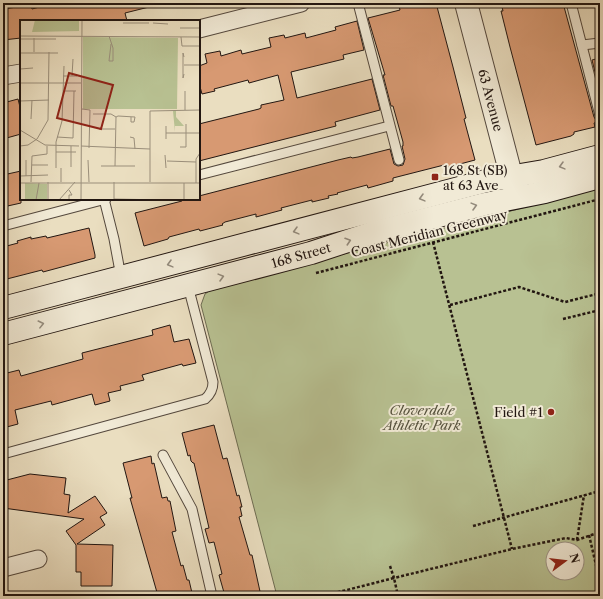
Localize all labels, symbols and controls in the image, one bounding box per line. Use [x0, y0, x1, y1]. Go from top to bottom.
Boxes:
inset map [20, 20, 200, 200]
street label: 63 Avenue [475, 67, 507, 133]
one-way arrow [559, 161, 566, 170]
place label: 168 St (SB) at 63 Ave [443, 162, 508, 193]
marker: 168 St (SB) at 63 Ave [430, 172, 440, 182]
one-way arrow [419, 193, 426, 202]
one-way arrow [471, 203, 477, 211]
street label: Coast Meridian Greenway [349, 206, 510, 260]
one-way arrow [293, 226, 300, 235]
one-way arrow [345, 237, 352, 246]
street label: 168 Street [269, 239, 333, 271]
one-way arrow [167, 259, 174, 268]
one-way arrow [217, 273, 224, 282]
one-way arrow [37, 320, 44, 329]
park label: Cloverdale Athletic Park [382, 402, 461, 433]
place label: Field #1 [494, 404, 544, 420]
marker: Field #1 [546, 407, 556, 417]
north arrow [545, 541, 585, 581]
text: N [567, 552, 583, 565]

